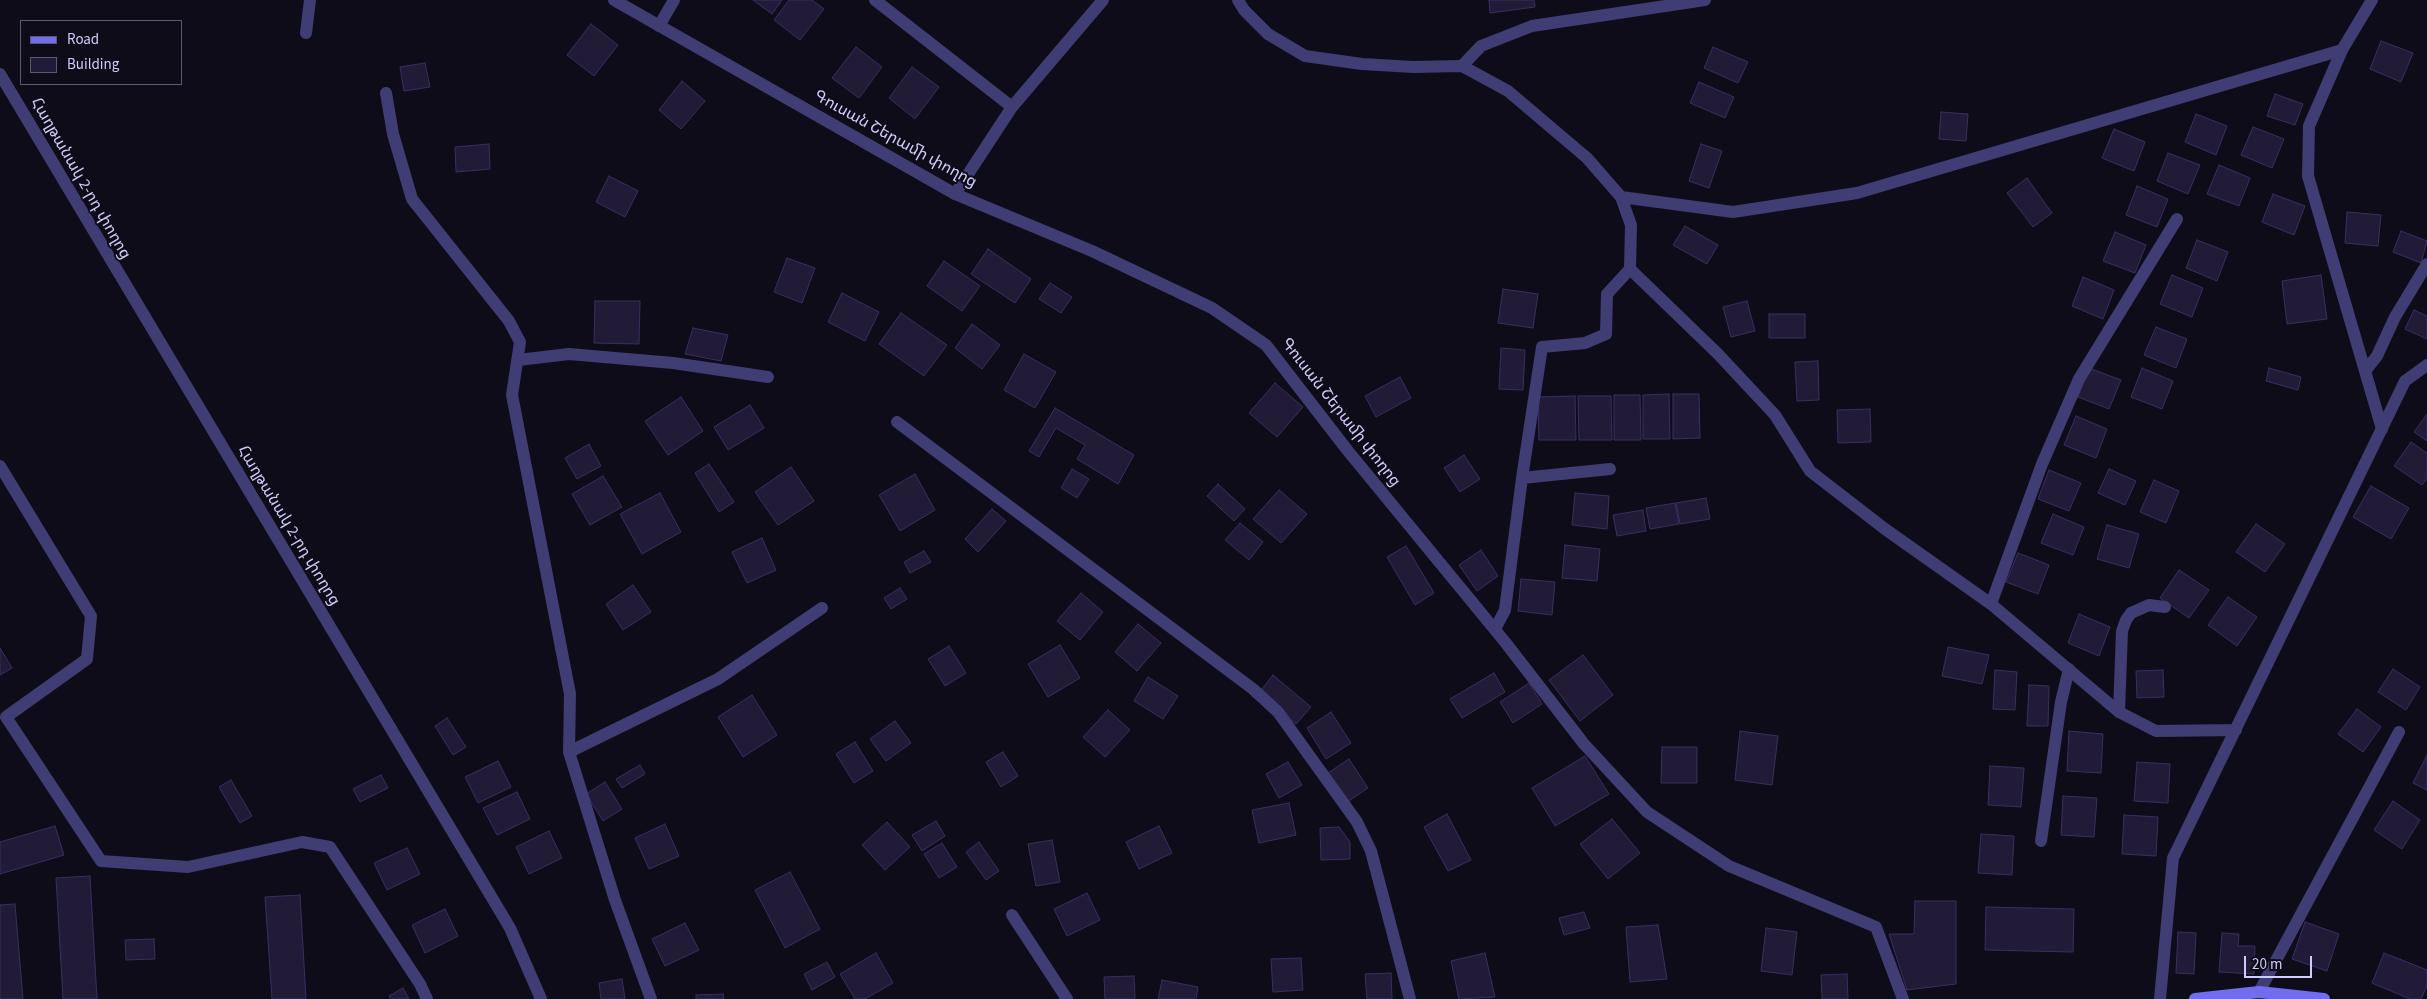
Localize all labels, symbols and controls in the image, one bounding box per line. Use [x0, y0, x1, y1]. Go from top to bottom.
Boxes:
legend [20, 20, 182, 85]
text: Road [67, 29, 99, 50]
text: Building [67, 54, 119, 75]
street label: Գուսան Շերամի փողոց [810, 87, 980, 193]
street label: Հաղթանակ 2-րդ փողոց [26, 95, 134, 263]
street label: Գուսան Շերամի փողոց [1276, 335, 1404, 491]
street label: Հաղթանակ 2-րդ փողոց [233, 442, 343, 610]
scale bar [2247, 946, 2314, 978]
text: 20 m [2252, 954, 2282, 975]

